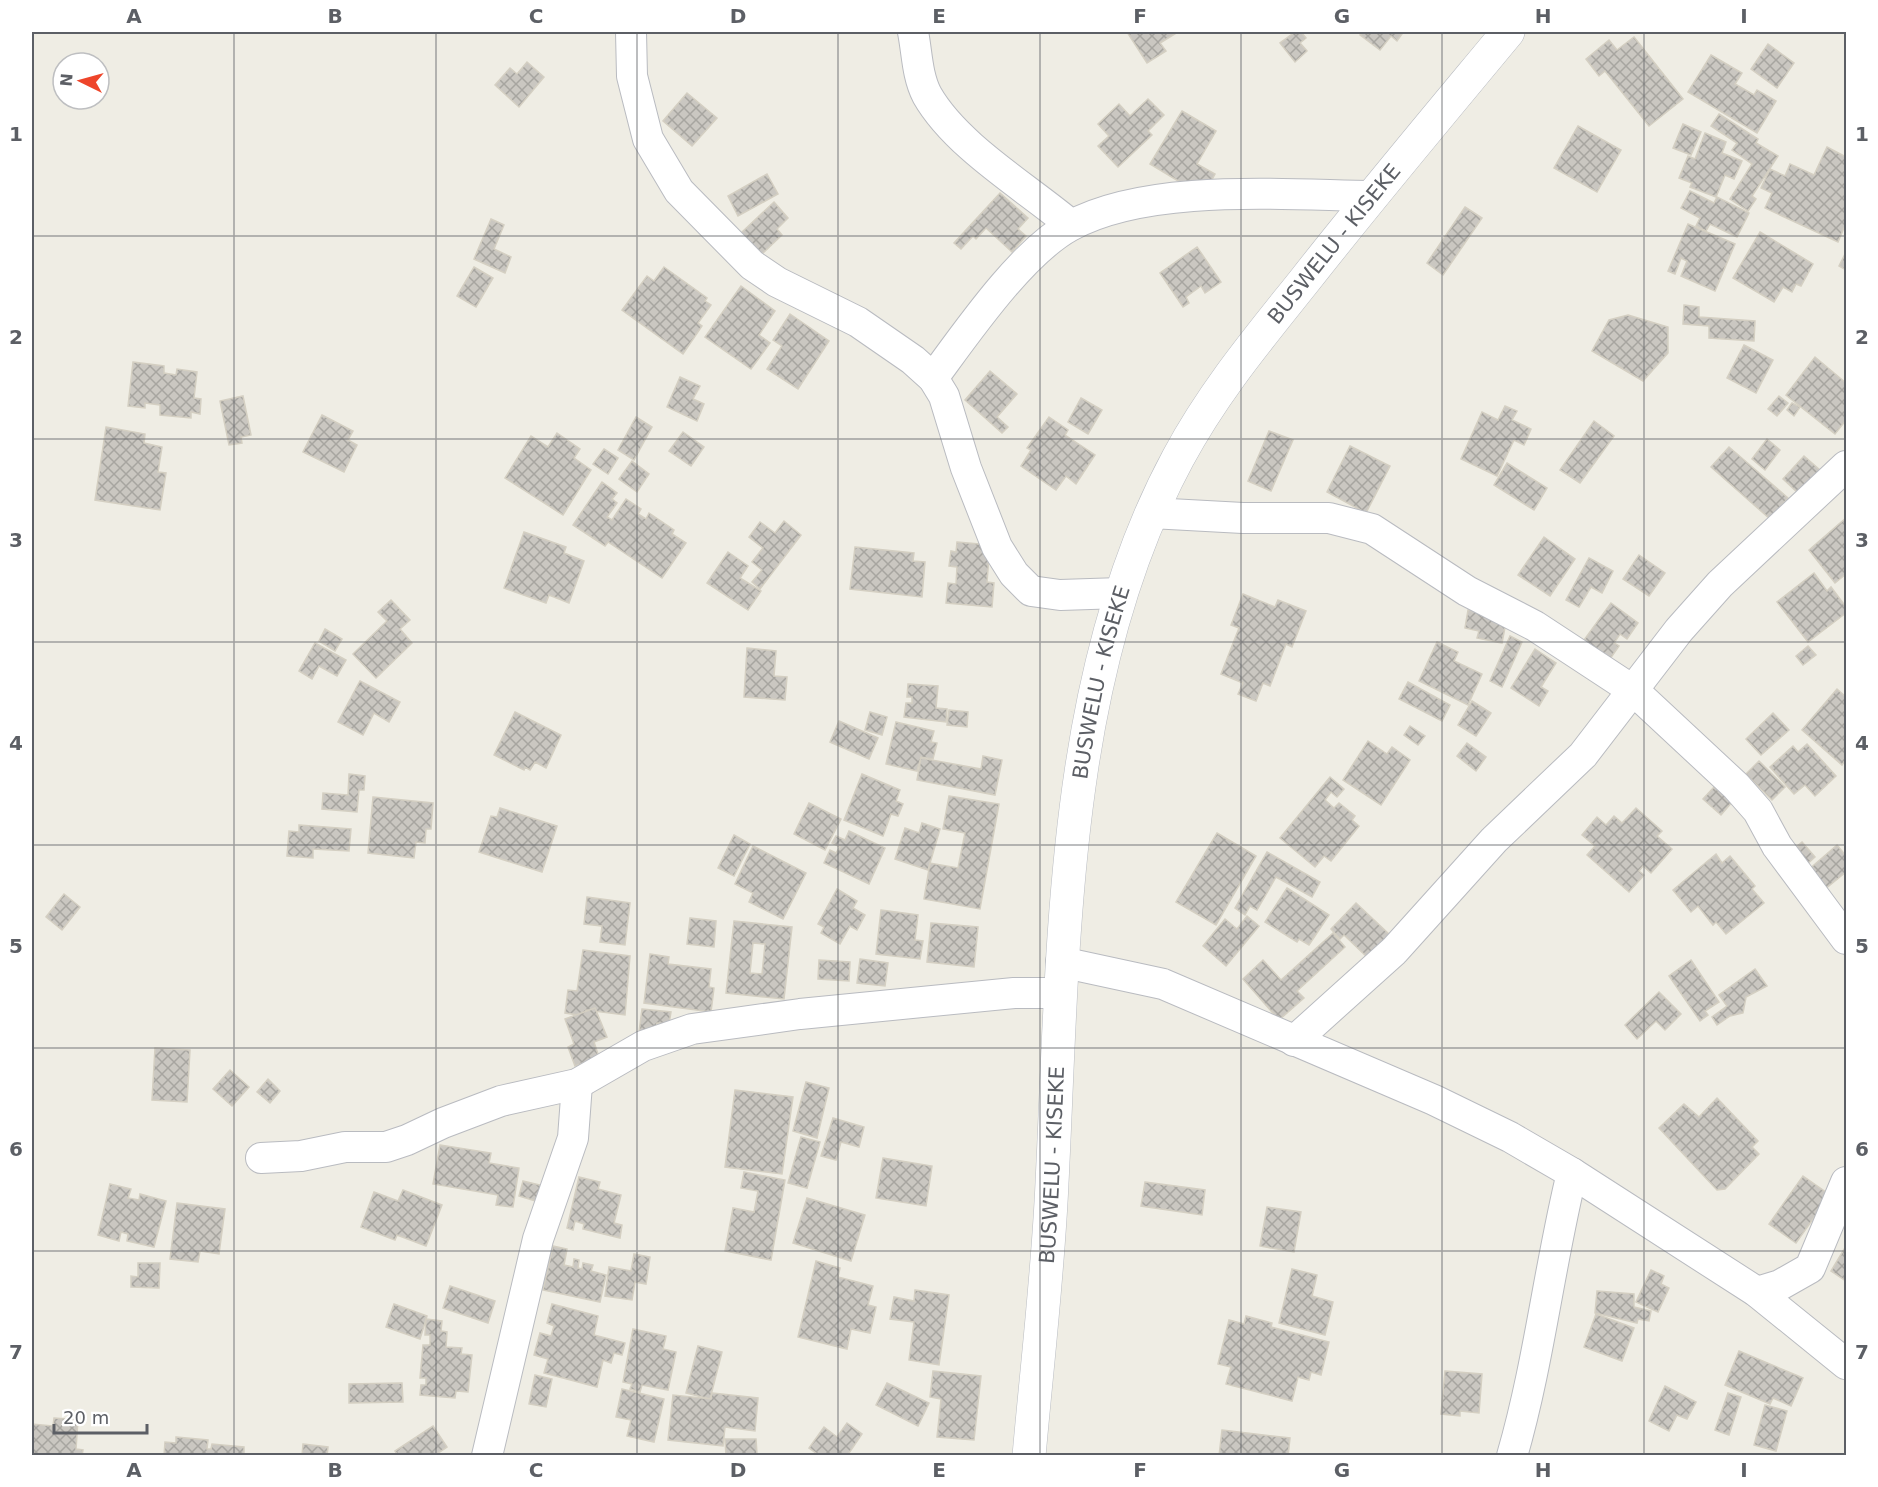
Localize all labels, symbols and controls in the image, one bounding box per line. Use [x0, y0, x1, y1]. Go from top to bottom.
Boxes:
text: A [126, 4, 142, 28]
text: B [327, 4, 343, 28]
text: C [529, 4, 543, 28]
text: D [730, 4, 746, 28]
text: E [932, 4, 946, 28]
text: F [1133, 4, 1147, 28]
text: G [1334, 4, 1350, 28]
text: H [1535, 4, 1551, 28]
text: I [1740, 4, 1748, 28]
north arrow [51, 51, 111, 111]
text: N [57, 72, 77, 87]
text: 1 [9, 122, 23, 146]
text: 1 [1855, 122, 1869, 146]
street label: BUSWELU - KISEKE [1263, 159, 1406, 329]
text: 2 [9, 325, 23, 349]
text: 2 [1855, 325, 1869, 349]
text: 3 [9, 528, 23, 552]
text: 3 [1855, 528, 1869, 552]
street label: BUSWELU - KISEKE [1068, 583, 1135, 781]
text: 4 [9, 731, 23, 755]
text: 4 [1855, 731, 1869, 755]
text: 5 [9, 934, 23, 958]
text: 5 [1855, 934, 1869, 958]
street label: BUSWELU - KISEKE [1035, 1066, 1069, 1265]
text: 6 [9, 1137, 23, 1161]
text: 6 [1855, 1137, 1869, 1161]
text: 7 [9, 1340, 23, 1364]
text: 7 [1855, 1340, 1869, 1364]
scale bar [54, 1397, 147, 1435]
text: 20 m [63, 1407, 109, 1428]
text: A [126, 1458, 142, 1482]
text: B [327, 1458, 343, 1482]
text: C [529, 1458, 543, 1482]
text: D [730, 1458, 746, 1482]
text: E [932, 1458, 946, 1482]
text: F [1133, 1458, 1147, 1482]
text: G [1334, 1458, 1350, 1482]
text: H [1535, 1458, 1551, 1482]
text: I [1740, 1458, 1748, 1482]

